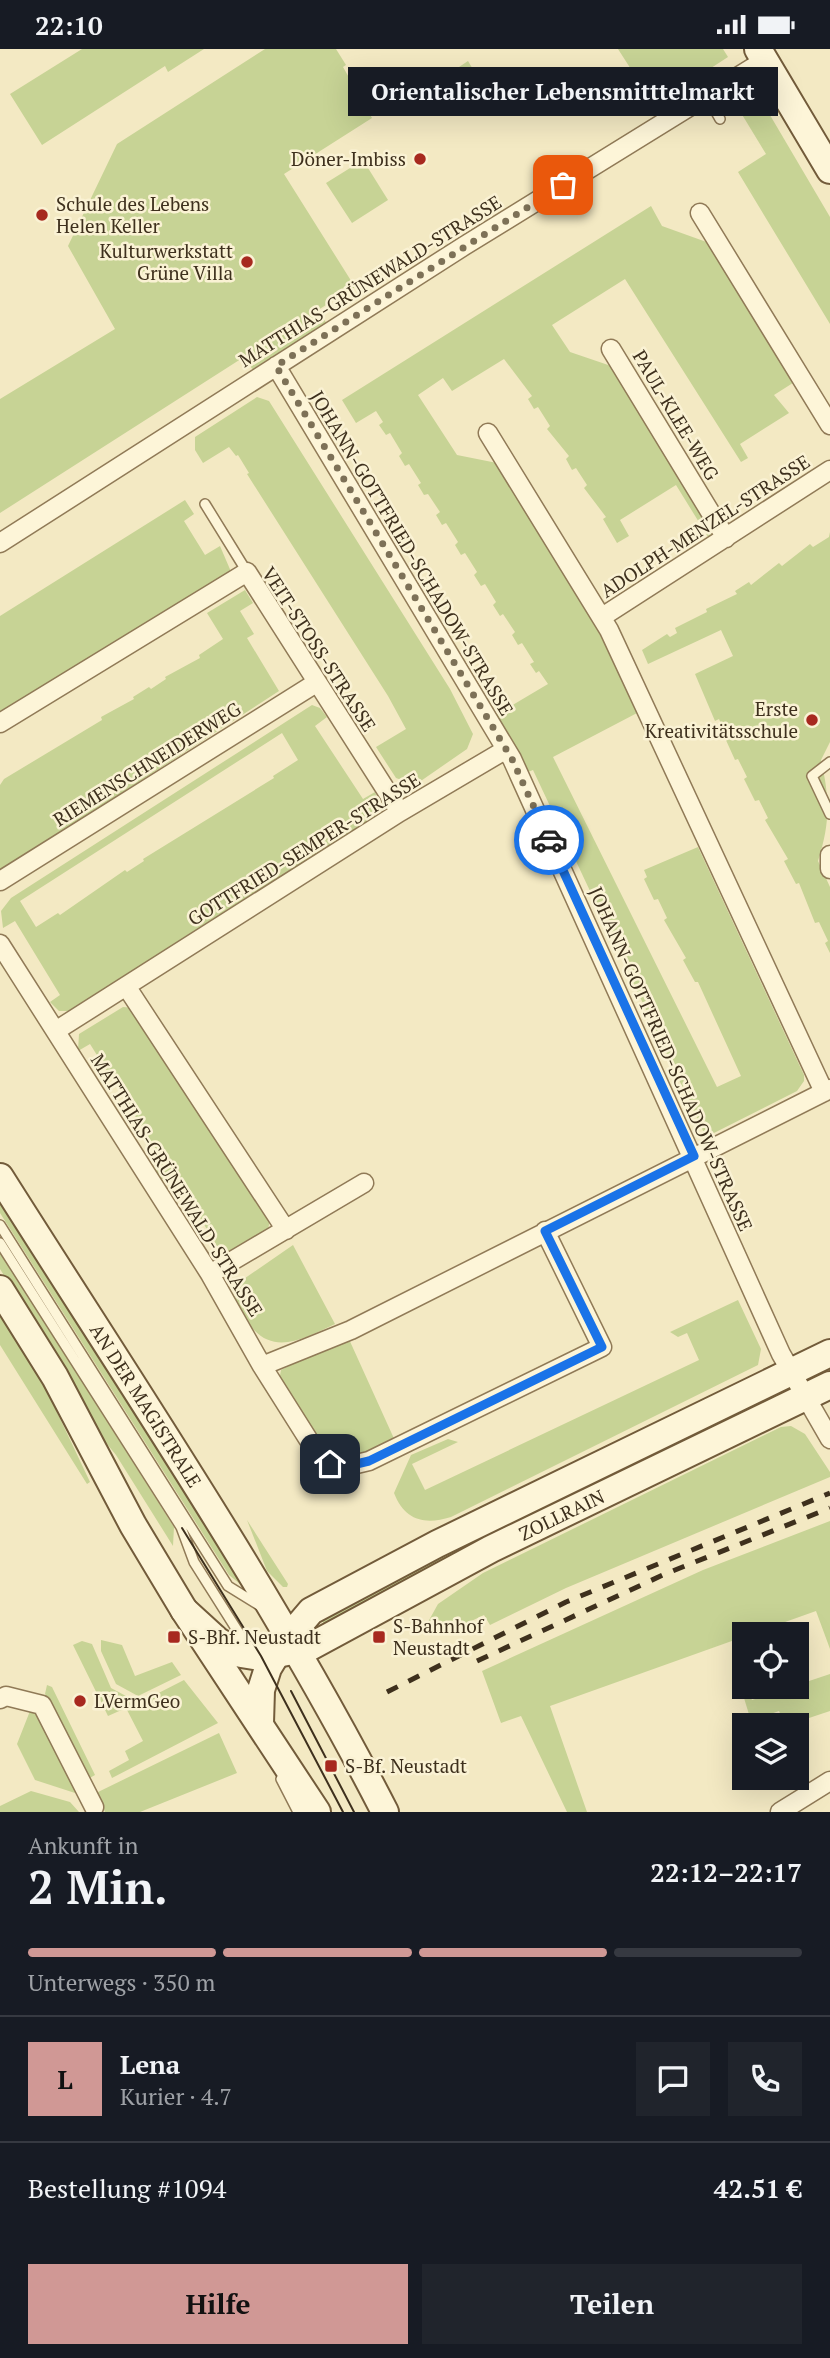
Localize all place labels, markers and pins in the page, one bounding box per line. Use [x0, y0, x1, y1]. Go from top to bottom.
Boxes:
callout: Orientalischer Lebensmitttelmarkt [348, 66, 778, 115]
place label: Döner-Imbiss [291, 146, 406, 171]
marker: Döner-Imbiss [412, 151, 428, 167]
pin [533, 155, 593, 215]
place label: Schule des Lebens Helen Keller [56, 191, 209, 238]
marker: Schule des Lebens Helen Keller [34, 207, 50, 223]
place label: Kulturwerkstatt Grüne Villa [99, 238, 233, 285]
marker: Kulturwerkstatt Grüne Villa [239, 254, 255, 270]
place label: Erste Kreativitätsschule [645, 696, 798, 743]
marker: Erste Kreativitätsschule [804, 712, 820, 728]
pin [300, 1434, 360, 1494]
place label: S-Bahnhof Neustadt [393, 1613, 485, 1660]
place label: S-Bhf. Neustadt [188, 1624, 321, 1649]
marker: S-Bhf. Neustadt [166, 1629, 182, 1645]
marker: S-Bahnhof Neustadt [371, 1629, 387, 1645]
place label: LVermGeo [94, 1688, 180, 1713]
marker: LVermGeo [72, 1693, 88, 1709]
place label: S-Bf. Neustadt [345, 1753, 467, 1778]
marker: S-Bf. Neustadt [323, 1758, 339, 1774]

